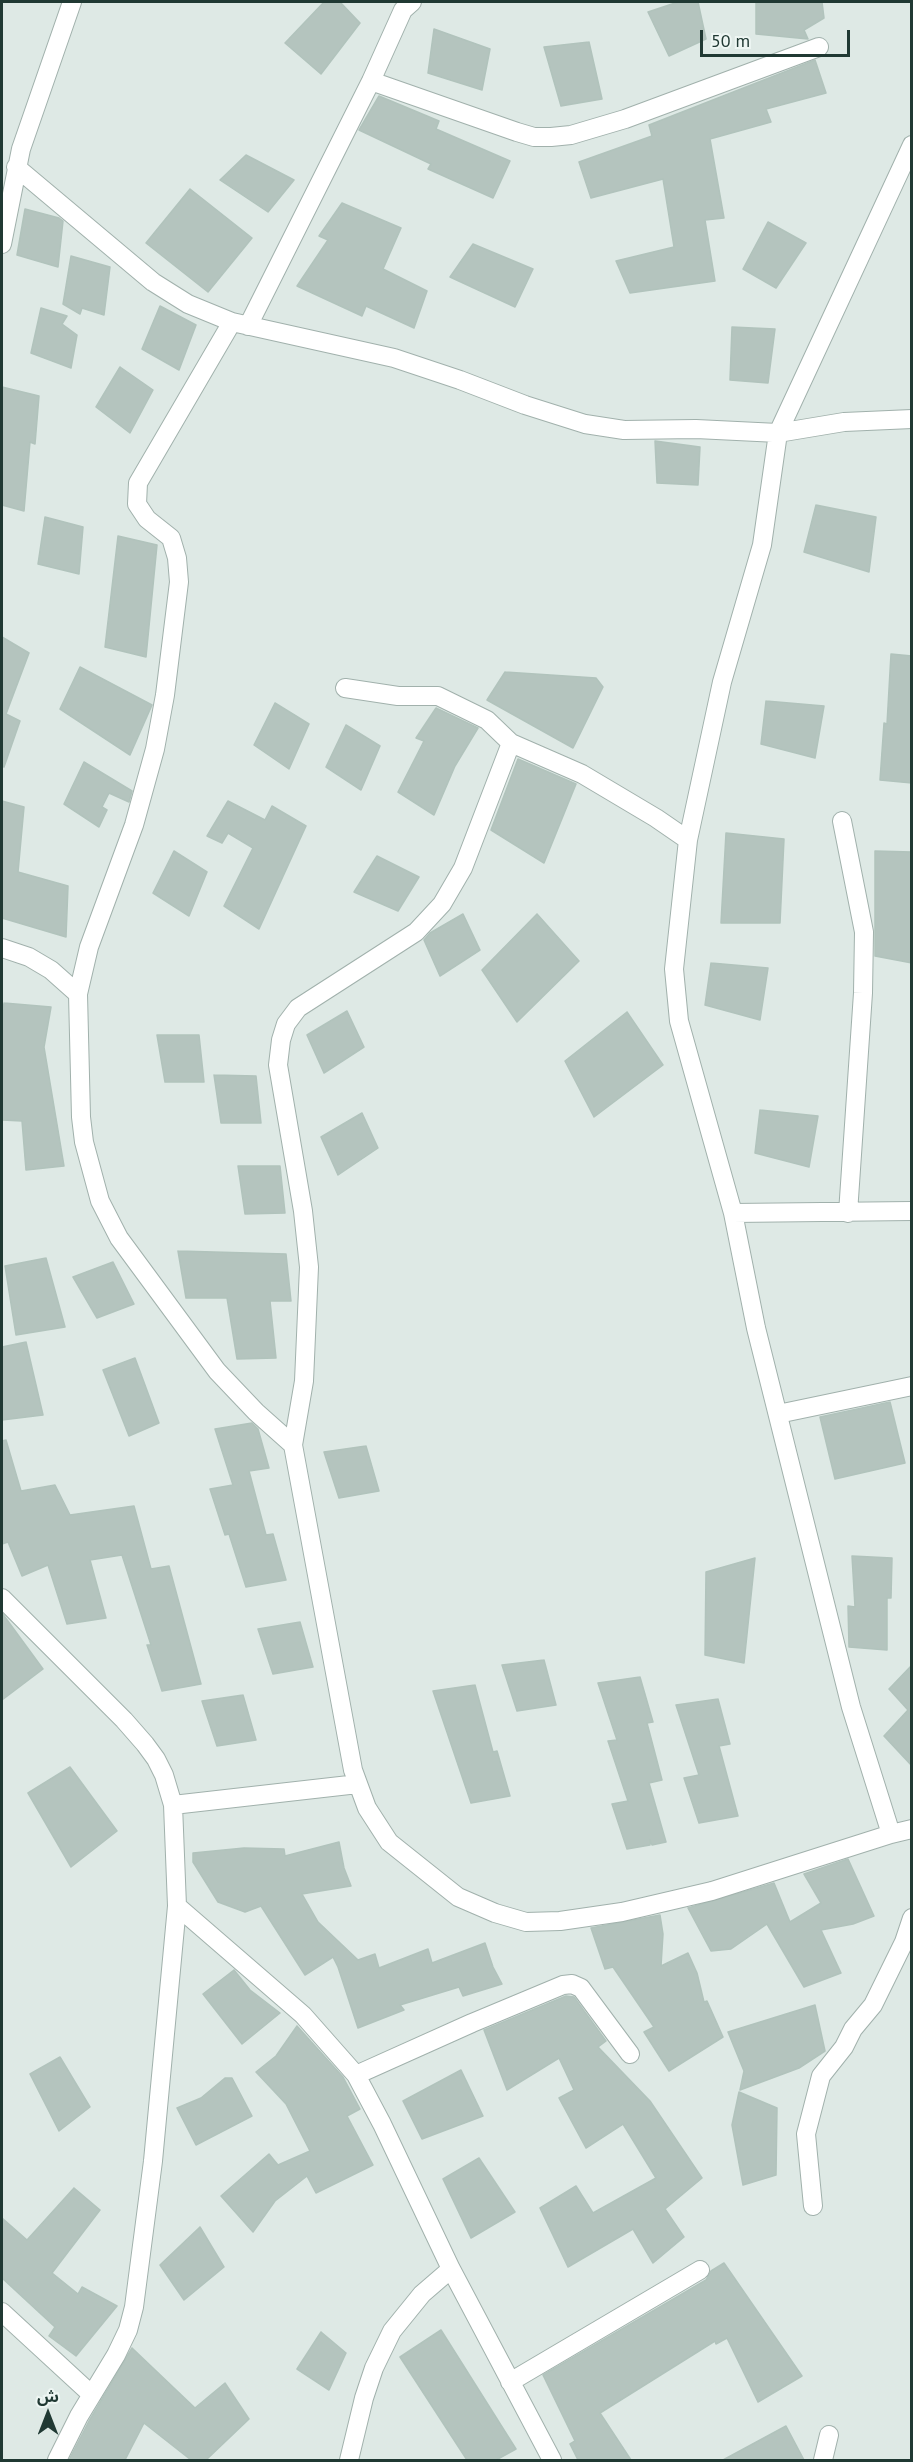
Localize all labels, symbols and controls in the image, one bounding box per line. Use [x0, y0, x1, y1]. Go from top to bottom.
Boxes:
scale bar [703, 18, 853, 56]
text: 50 m [711, 29, 750, 52]
north arrow [18, 2384, 78, 2444]
text: ش [37, 2386, 59, 2406]

